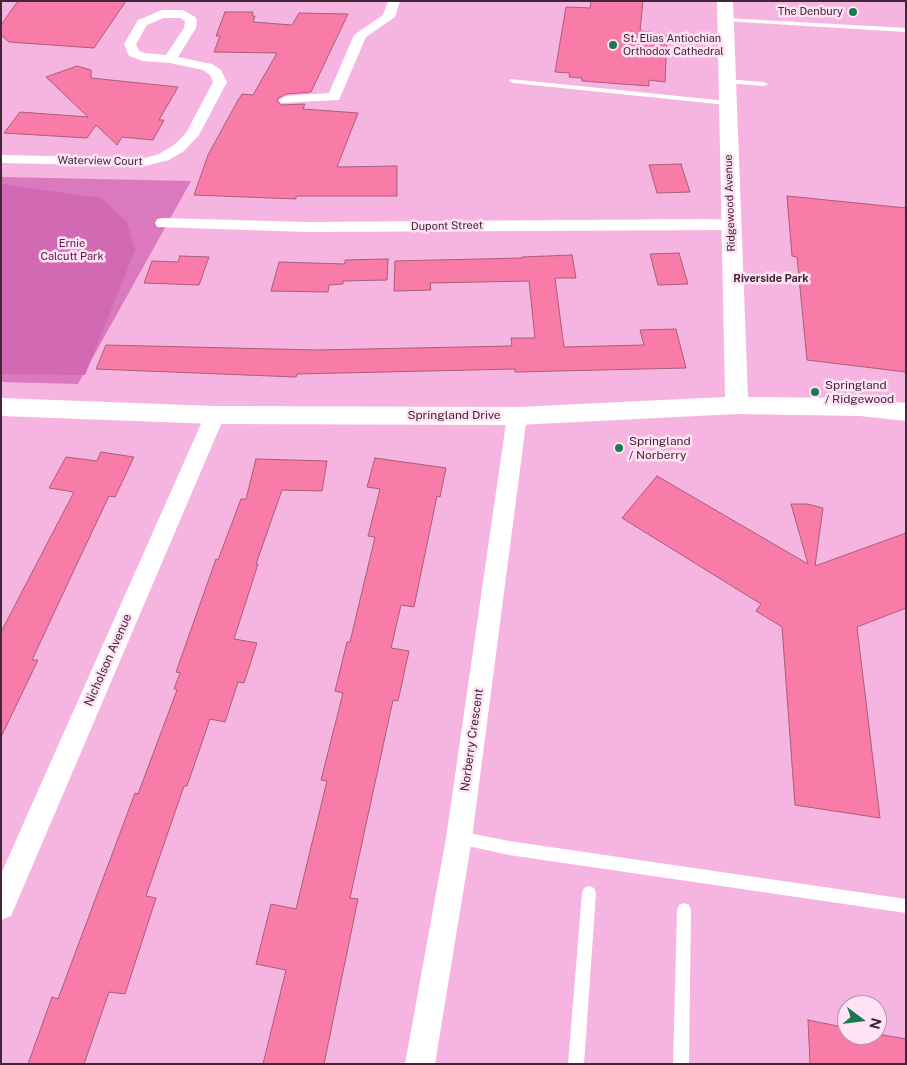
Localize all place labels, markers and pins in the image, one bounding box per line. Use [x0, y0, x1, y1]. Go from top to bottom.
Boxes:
place label: The Denbury [778, 5, 843, 19]
marker: The Denbury [847, 6, 859, 18]
place label: St. Elias Antiochian Orthodox Cathedral [623, 32, 724, 58]
marker: St. Elias Antiochian Orthodox Cathedral [607, 39, 619, 51]
place label: Springland / Ridgewood [825, 378, 894, 406]
marker: Springland / Ridgewood [809, 386, 821, 398]
place label: Springland / Norberry [629, 434, 691, 462]
marker: Springland / Norberry [613, 442, 625, 454]

